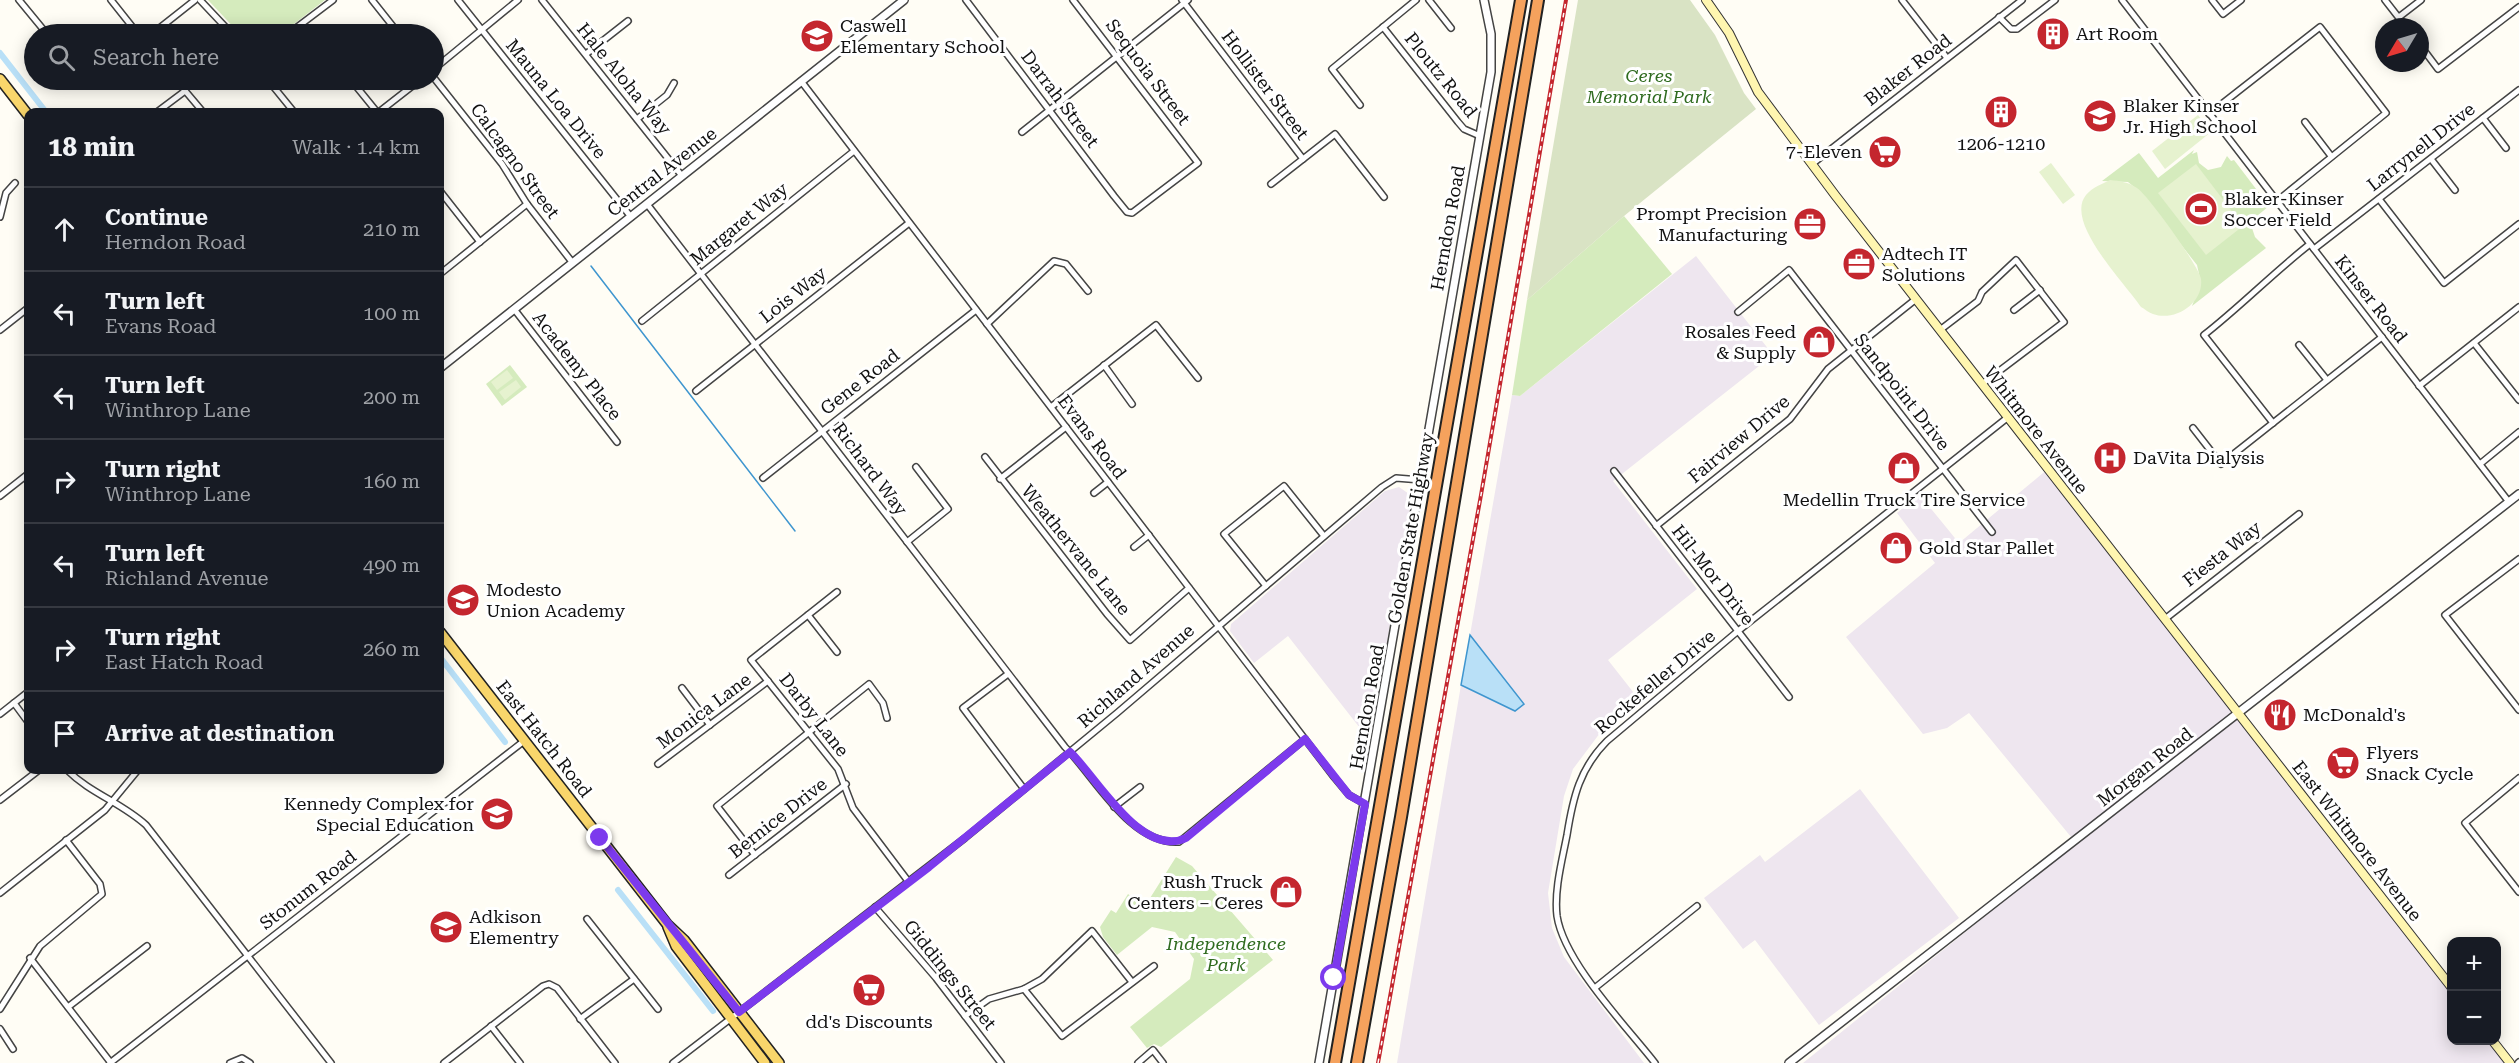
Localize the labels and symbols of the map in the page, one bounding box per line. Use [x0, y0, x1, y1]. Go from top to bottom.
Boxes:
place label: Caswell Elementary School [840, 15, 1005, 57]
street label: Sequoia Street [1102, 15, 1195, 129]
building icon: Art Room [2035, 16, 2071, 52]
school or university icon: Caswell Elementary School [799, 18, 835, 54]
north arrow [2375, 18, 2429, 72]
street label: Hale Aloha Way [573, 19, 676, 139]
place label: Art Room [2076, 23, 2158, 44]
street label: Hollister Street [1217, 26, 1313, 144]
street label: Ploutz Road [1401, 28, 1482, 122]
street label: Blaker Road [1860, 29, 1956, 110]
street label: Mauna Loa Drive [502, 35, 611, 163]
street label: Darrah Street [1017, 46, 1104, 152]
park label: Ceres Memorial Park [1585, 65, 1712, 107]
building icon: 1206-1210 [1983, 94, 2019, 130]
place label: Blaker Kinser Jr. High School [2123, 95, 2257, 137]
school or university icon: Blaker Kinser Jr. High School [2082, 98, 2118, 134]
street label: Larrynell Drive [2363, 98, 2479, 195]
street label: Calcagno Street [467, 99, 564, 223]
street label: Central Avenue [603, 122, 721, 221]
place label: 1206-1210 [1957, 133, 2045, 154]
supermarket icon: 7-Eleven [1867, 134, 1903, 170]
place label: 7-Eleven [1786, 141, 1862, 162]
street label: Herndon Road [1426, 163, 1469, 292]
street label: Margaret Way [686, 178, 792, 269]
place label: Blaker-Kinser Soccer Field [2224, 188, 2344, 230]
sports icon: Blaker-Kinser Soccer Field [2183, 191, 2219, 227]
place label: Prompt Precision Manufacturing [1636, 203, 1788, 245]
office icon: Prompt Precision Manufacturing [1792, 206, 1828, 242]
place label: Adtech IT Solutions [1882, 243, 1968, 285]
office icon: Adtech IT Solutions [1841, 246, 1877, 282]
street label: Kinser Road [2331, 251, 2412, 347]
street label: Lois Way [755, 262, 830, 327]
street label: Academy Place [529, 307, 626, 424]
place label: Rosales Feed & Supply [1684, 321, 1796, 363]
shop icon: Rosales Feed & Supply [1801, 324, 1837, 360]
street label: Sandpoint Drive [1850, 329, 1955, 454]
street label: Gene Road [816, 344, 904, 419]
street label: Whitmore Avenue [1980, 362, 2093, 498]
street label: Evans Road [1054, 390, 1131, 483]
street label: Fairview Drive [1684, 390, 1794, 487]
street label: Richard Way [829, 418, 912, 519]
street label: Golden State Highway [1383, 430, 1438, 625]
hospital icon: DaVita Dialysis [2092, 440, 2128, 476]
place label: DaVita Dialysis [2133, 447, 2264, 468]
shop icon: Medellin Truck Tire Service [1886, 450, 1922, 486]
street label: Weathervane Lane [1017, 480, 1135, 619]
place label: Medellin Truck Tire Service [1783, 489, 2025, 510]
street label: Fiesta Way [2178, 516, 2265, 591]
street label: Hil-Mor Drive [1668, 520, 1759, 629]
shop icon: Gold Star Pallet [1878, 530, 1914, 566]
place label: Gold Star Pallet [1919, 537, 2054, 558]
place label: Modesto Union Academy [486, 579, 626, 621]
school or university icon: Modesto Union Academy [445, 582, 481, 618]
street label: Richland Avenue [1073, 619, 1198, 732]
street label: Rockefeller Drive [1590, 625, 1719, 738]
street label: Herndon Road [1345, 642, 1388, 771]
street label: Monica Lane [653, 668, 755, 753]
street label: Darby Lane [775, 669, 854, 761]
street label: East Hatch Road [492, 676, 597, 802]
restaurant icon: McDonald's [2262, 697, 2298, 733]
place label: McDonald's [2303, 704, 2406, 725]
street label: Morgan Road [2093, 723, 2197, 810]
place label: Flyers Snack Cycle [2366, 742, 2473, 784]
supermarket icon: Flyers Snack Cycle [2325, 745, 2361, 781]
street label: East Whitmore Avenue [2288, 756, 2427, 925]
street label: Bernice Drive [725, 773, 831, 862]
place label: Kennedy Complex for Special Education [284, 793, 474, 835]
school or university icon: Kennedy Complex for Special Education [479, 796, 515, 832]
route end [586, 824, 612, 850]
street label: Stonum Road [255, 845, 360, 934]
place label: Rush Truck Centers – Ceres [1128, 871, 1263, 913]
shop icon: Rush Truck Centers – Ceres [1268, 874, 1304, 910]
place label: Adkison Elementry [469, 906, 559, 948]
school or university icon: Adkison Elementry [428, 909, 464, 945]
street label: Giddings Street [900, 916, 1001, 1034]
park label: Independence Park [1165, 933, 1286, 975]
route start [1320, 964, 1346, 990]
supermarket icon: dd's Discounts [851, 972, 887, 1008]
place label: dd's Discounts [805, 1011, 933, 1032]

